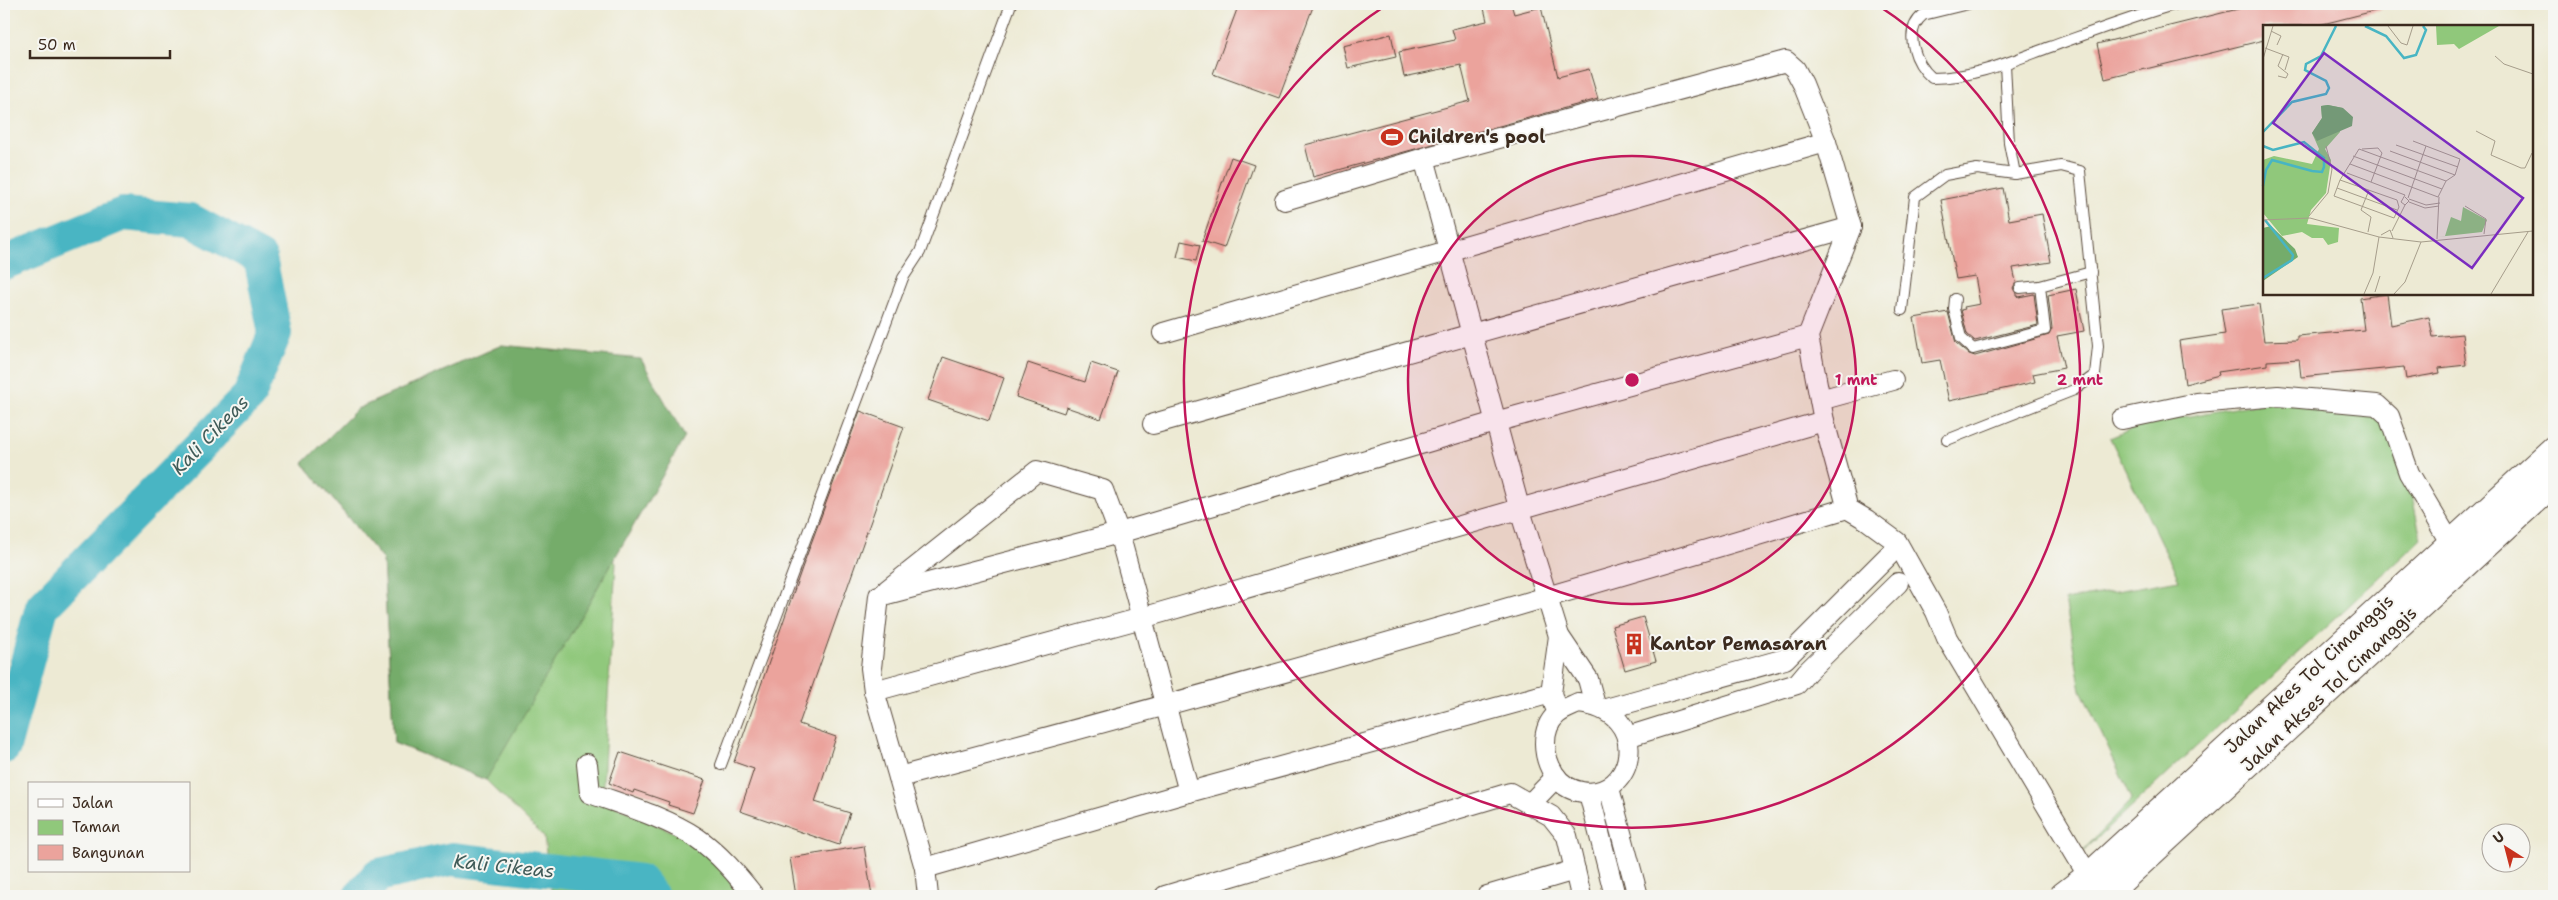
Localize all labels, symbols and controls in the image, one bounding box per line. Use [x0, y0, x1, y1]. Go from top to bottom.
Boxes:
inset map [2263, 25, 2533, 295]
scale bar [30, 28, 170, 60]
text: 50 m [38, 35, 76, 55]
sports icon: Children's pool [1379, 124, 1405, 150]
place label: Children's pool [1408, 125, 1546, 149]
text: 1 mnt [1835, 370, 1877, 390]
text: 2 mnt [2057, 370, 2103, 390]
centre of rings [1623, 371, 1641, 389]
water label: Kali Cikeas [166, 390, 254, 480]
street label: Jalan Akes Tol Cimanggis [2219, 589, 2399, 759]
street label: Jalan Akses Tol Cimanggis [2236, 601, 2422, 777]
building icon: Kantor Pemasaran [1621, 631, 1647, 657]
place label: Kantor Pemasaran [1650, 632, 1827, 656]
legend [28, 782, 190, 872]
text: Jalan [72, 793, 113, 813]
text: Taman [72, 817, 120, 837]
north arrow [2480, 822, 2530, 872]
text: U [2489, 827, 2508, 848]
text: Bangunan [72, 843, 144, 863]
water label: Kali Cikeas [452, 848, 556, 884]

